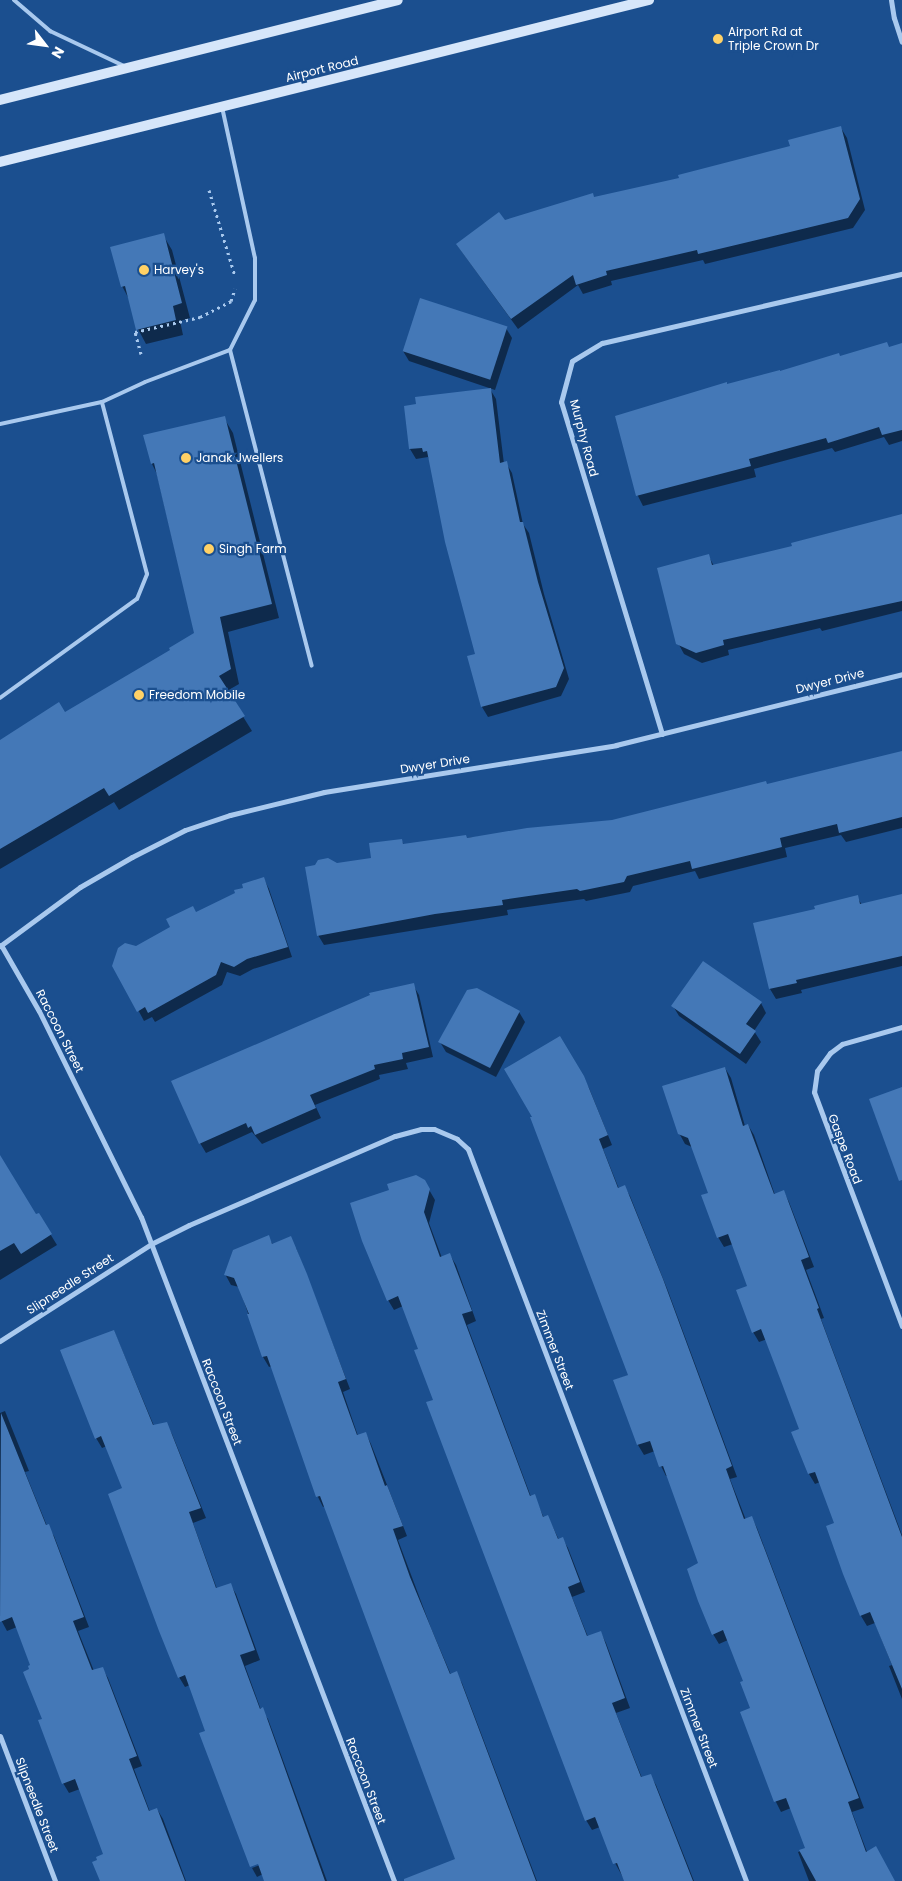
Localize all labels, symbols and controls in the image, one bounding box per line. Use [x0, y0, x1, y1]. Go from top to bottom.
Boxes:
north arrow [20, 20, 70, 70]
place label: Airport Rd at Triple Crown Dr [728, 25, 819, 53]
marker: Airport Rd at Triple Crown Dr [712, 33, 724, 45]
text: N [47, 43, 69, 62]
street label: Airport Road [284, 53, 360, 85]
place label: Harvey's [154, 263, 204, 277]
marker: Harvey's [138, 264, 150, 276]
street label: Murphy Road [567, 398, 601, 478]
place label: Janak Jwellers [196, 451, 283, 465]
marker: Janak Jwellers [180, 452, 192, 464]
place label: Singh Farm [219, 542, 287, 556]
marker: Singh Farm [203, 543, 215, 555]
street label: Dwyer Drive [794, 666, 866, 696]
place label: Freedom Mobile [149, 688, 245, 702]
marker: Freedom Mobile [133, 689, 145, 701]
street label: Dwyer Drive [399, 751, 471, 777]
street label: Raccoon Street [33, 987, 87, 1075]
street label: Gaspe Road [825, 1112, 865, 1186]
street label: Slipneedle Street [24, 1251, 116, 1317]
street label: Zimmer Street [533, 1308, 577, 1392]
street label: Raccoon Street [199, 1357, 245, 1447]
street label: Zimmer Street [677, 1686, 721, 1770]
street label: Raccoon Street [343, 1736, 389, 1826]
street label: Slipneedle Street [12, 1756, 62, 1854]

